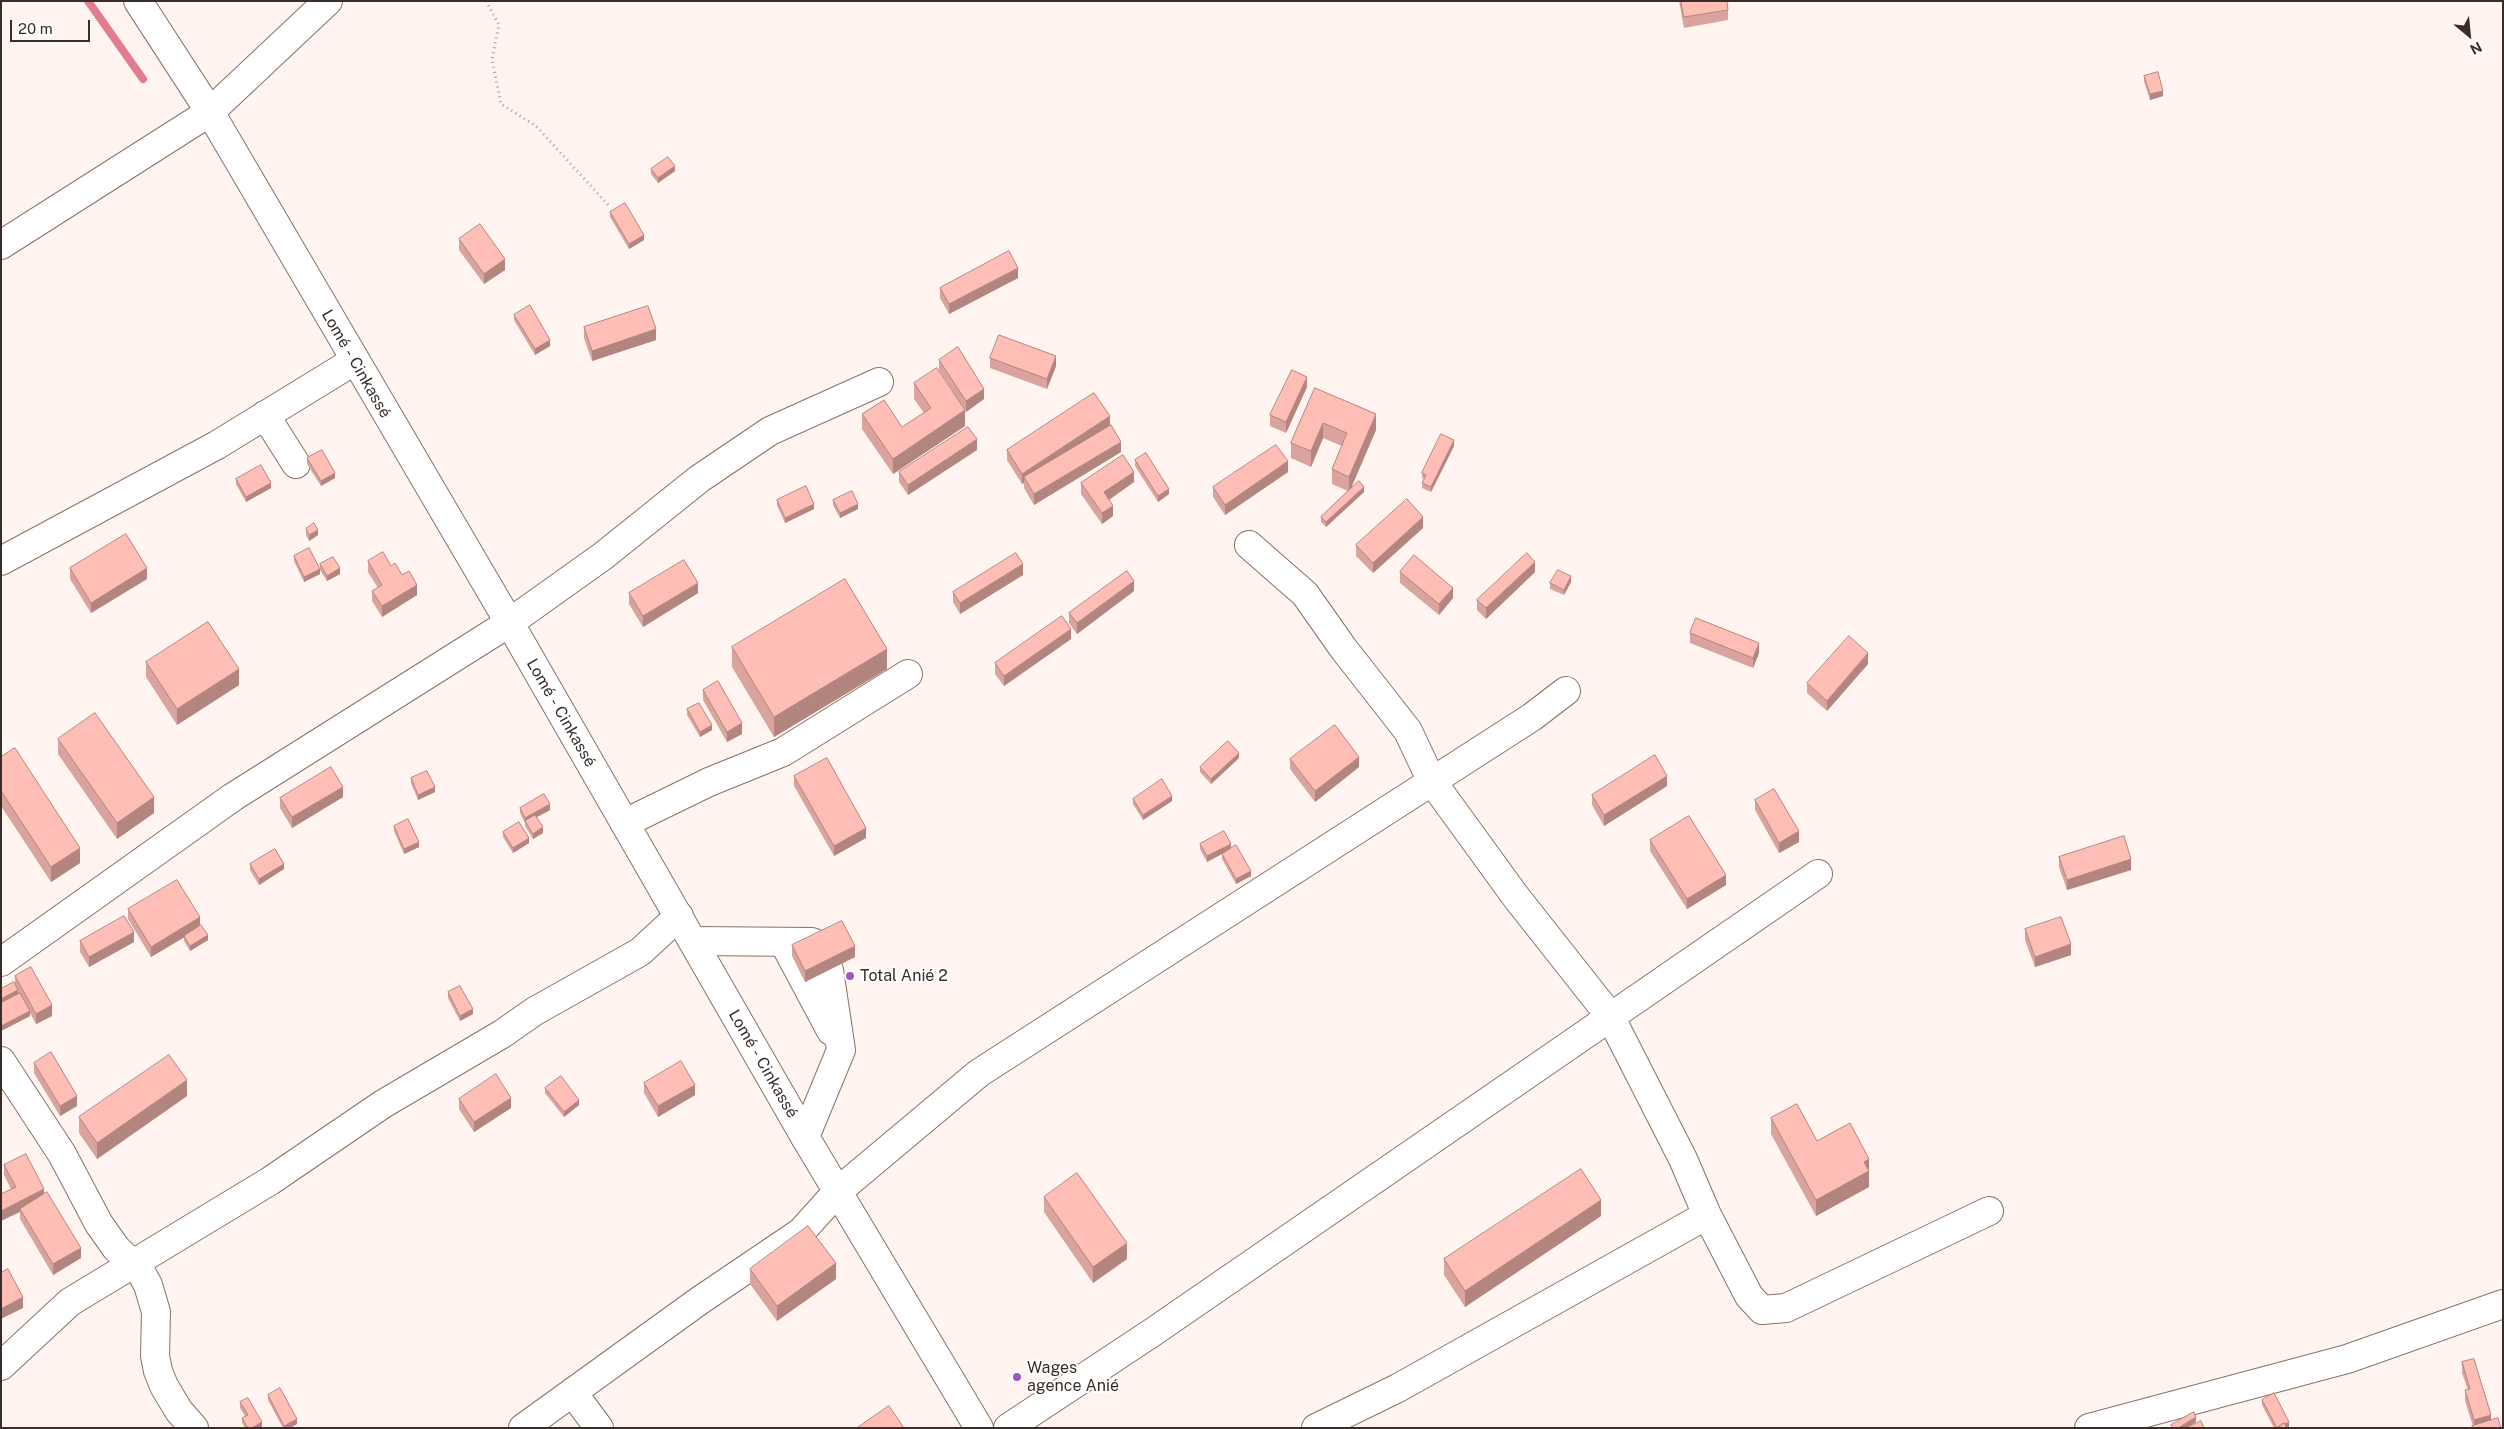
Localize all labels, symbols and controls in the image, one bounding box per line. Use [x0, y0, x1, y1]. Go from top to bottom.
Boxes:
scale bar [12, 10, 92, 42]
north arrow [2444, 10, 2494, 60]
text: 20 m [18, 20, 53, 37]
text: N [2467, 39, 2485, 58]
street label: Lomé - Cinkassé [317, 306, 395, 422]
street label: Lomé - Cinkassé [522, 655, 600, 771]
place label: Total Anié 2 [860, 966, 948, 986]
marker: Total Anié 2 [844, 970, 856, 982]
street label: Lomé - Cinkassé [724, 1006, 802, 1122]
place label: Wages agence Anié [1027, 1358, 1119, 1396]
marker: Wages agence Anié [1011, 1371, 1023, 1383]

